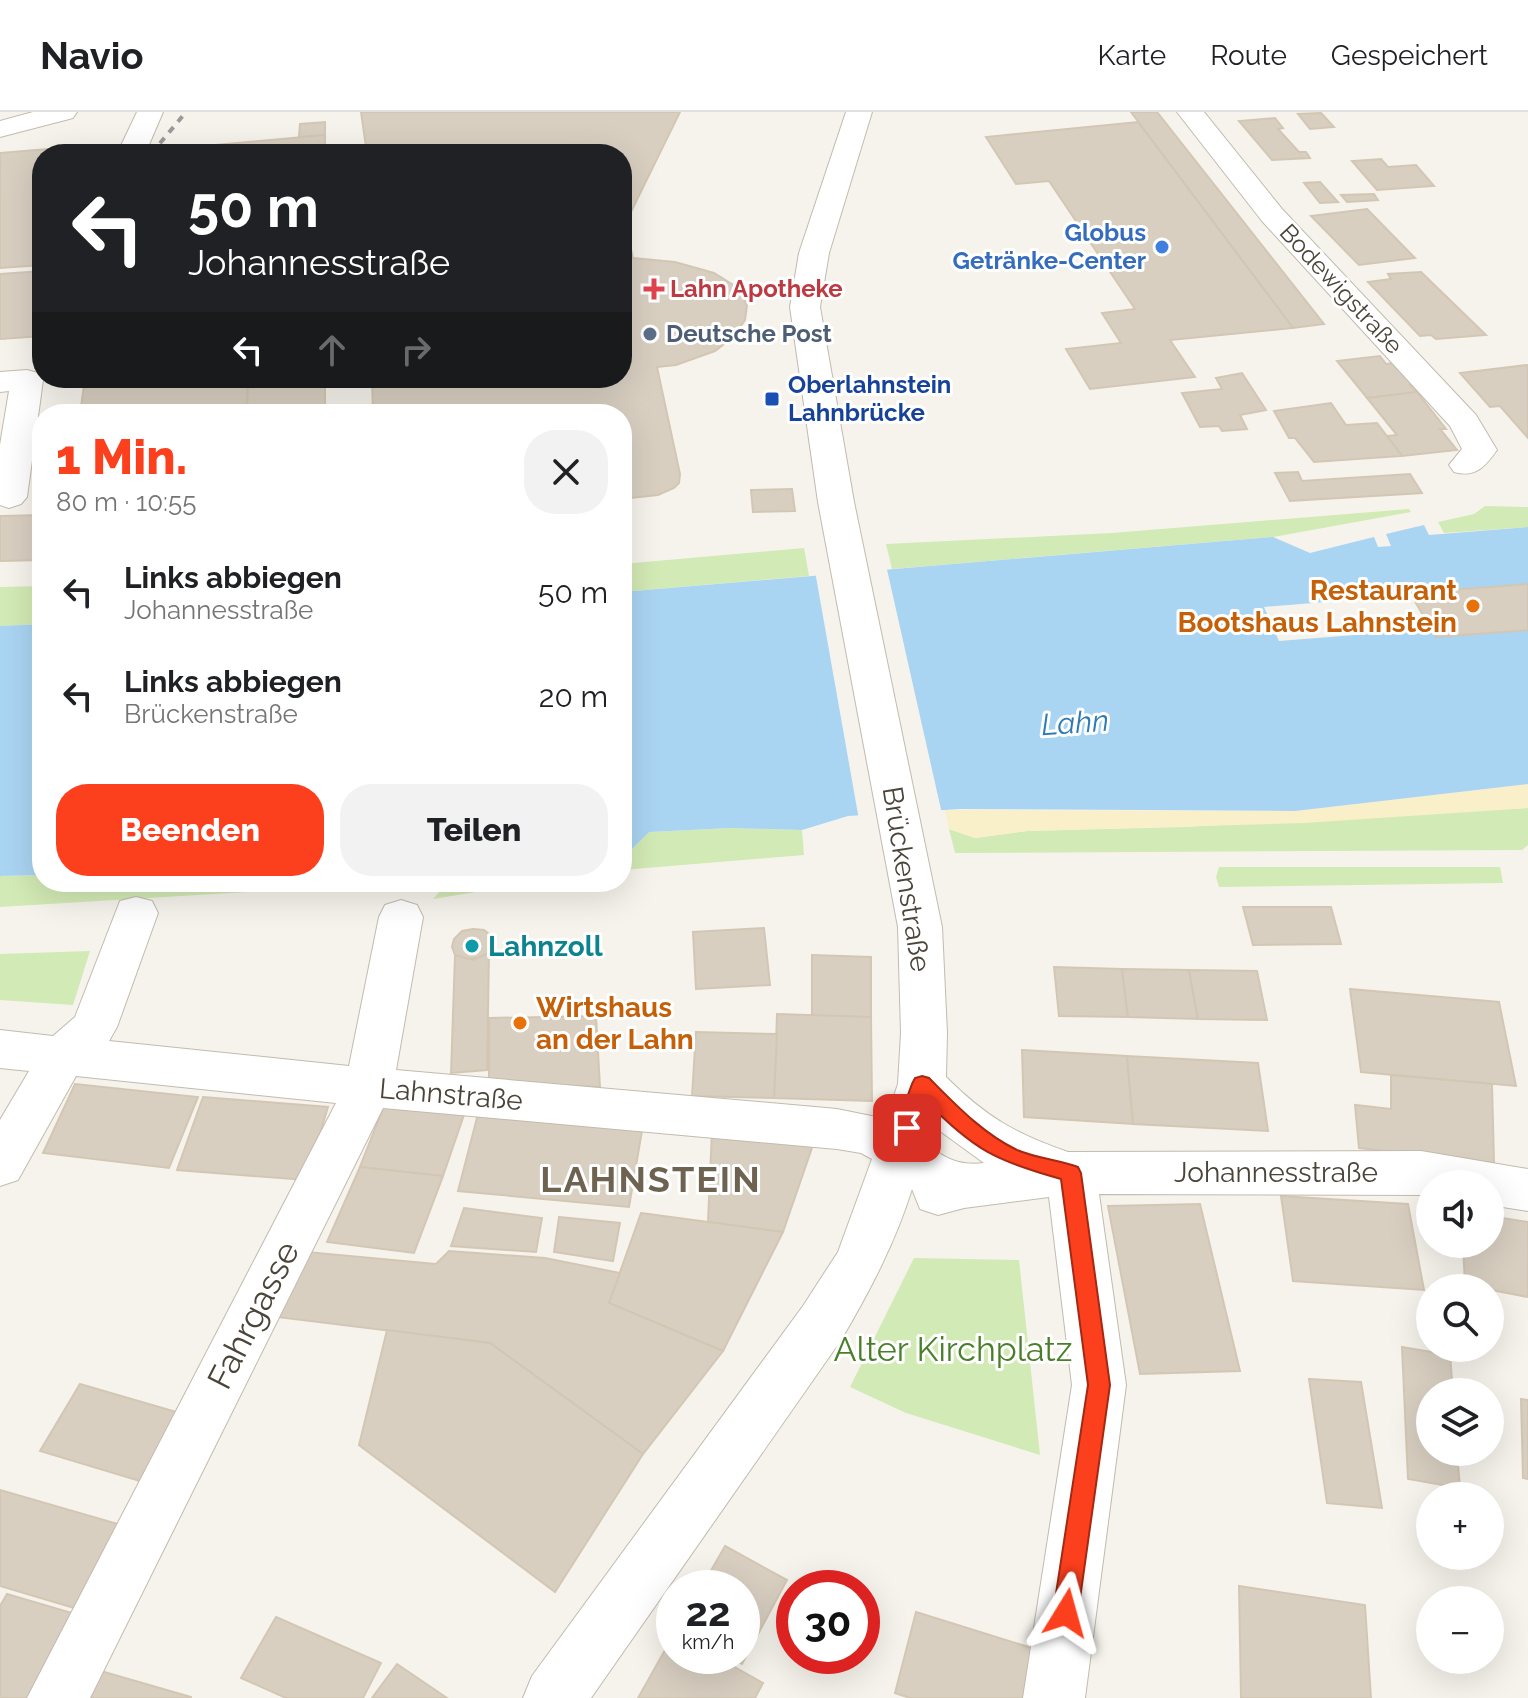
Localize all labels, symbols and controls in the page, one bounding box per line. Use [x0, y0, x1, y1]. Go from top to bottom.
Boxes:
text: Navio [40, 33, 143, 78]
text: Karte [1097, 39, 1166, 72]
text: Route [1210, 39, 1287, 72]
text: Gespeichert [1331, 39, 1488, 72]
text: 50 m [188, 174, 319, 240]
icon: left [56, 176, 160, 280]
place label: Globus Getränke-Center [953, 218, 1146, 275]
street label: Bodewigstraße [1274, 218, 1409, 360]
marker: Globus Getränke-Center [1153, 238, 1171, 256]
text: Johannesstraße [188, 241, 450, 283]
place label: Lahn Apotheke [670, 274, 843, 303]
marker: Lahn Apotheke [645, 280, 663, 298]
place label: Deutsche Post [666, 319, 832, 348]
marker: Deutsche Post [641, 325, 659, 343]
icon: left [226, 328, 270, 372]
icon: ahead [310, 328, 354, 372]
icon: right [394, 328, 438, 372]
place label: Oberlahnstein Lahnbrücke [788, 370, 951, 427]
marker: Oberlahnstein Lahnbrücke [763, 390, 781, 408]
text: 1 Min. [56, 429, 187, 485]
button: close [524, 430, 608, 514]
text: 80 m · 10:55 [56, 487, 196, 517]
text: Links abbiegen [124, 560, 342, 595]
icon: left [56, 570, 100, 614]
place label: Restaurant Bootshaus Lahnstein [1177, 574, 1457, 639]
text: 50 m [538, 575, 608, 610]
text: Johannesstraße [124, 595, 313, 625]
marker: Restaurant Bootshaus Lahnstein [1464, 597, 1482, 615]
text: Links abbiegen [124, 664, 342, 699]
icon: left [56, 674, 100, 718]
text: 20 m [539, 679, 608, 714]
text: Brückenstraße [124, 699, 298, 729]
water label: Lahn [1040, 703, 1110, 742]
button: Beenden [56, 784, 324, 876]
button: Teilen [340, 784, 608, 876]
street label: Brückenstraße [876, 784, 937, 974]
place label: Lahnzoll [488, 930, 603, 963]
marker: Lahnzoll [463, 937, 481, 955]
place label: Wirtshaus an der Lahn [536, 991, 694, 1056]
marker: Wirtshaus an der Lahn [511, 1014, 529, 1032]
street label: Lahnstraße [378, 1072, 524, 1117]
pin [873, 1094, 941, 1162]
icon: arrive [885, 1106, 929, 1150]
street label: Johannesstraße [1174, 1156, 1378, 1189]
district label: LAHNSTEIN [540, 1158, 762, 1200]
map controls [1416, 1170, 1504, 1674]
button: sound [1416, 1170, 1504, 1258]
street label: Fahrgasse [199, 1235, 307, 1395]
button: search [1416, 1274, 1504, 1362]
park label: Alter Kirchplatz [834, 1329, 1072, 1369]
button: layers [1416, 1378, 1504, 1466]
button: + [1416, 1482, 1504, 1570]
speed limit sign: 30 [776, 1570, 880, 1674]
position arrow [1024, 1571, 1108, 1655]
button: − [1416, 1586, 1504, 1674]
text: 22 [685, 1588, 731, 1635]
text: km/h [682, 1630, 734, 1654]

